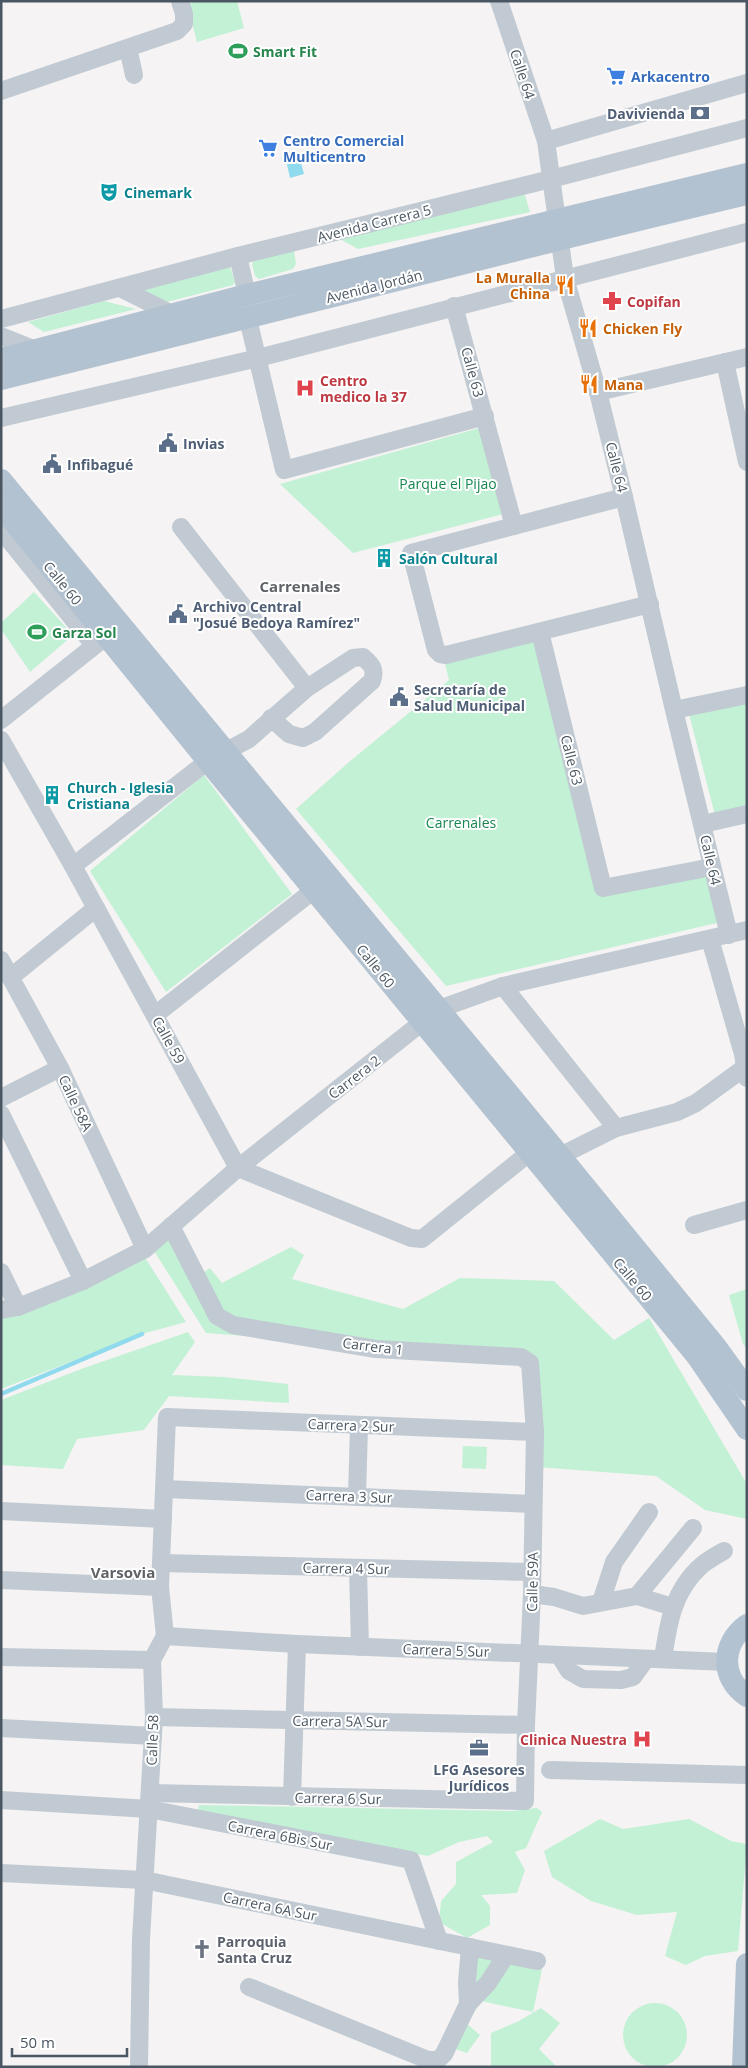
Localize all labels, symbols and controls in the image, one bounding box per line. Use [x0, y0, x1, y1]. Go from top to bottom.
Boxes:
sports icon: Smart Fit [227, 40, 249, 62]
place label: Smart Fit [253, 42, 317, 61]
street label: Calle 64 [506, 47, 540, 101]
supermarket icon: Arkacentro [605, 65, 627, 87]
place label: Arkacentro [631, 67, 710, 86]
bank icon: Davivienda [689, 102, 711, 124]
place label: Davivienda [607, 104, 685, 123]
place label: Centro Comercial Multicentro [283, 131, 404, 166]
supermarket icon: Centro Comercial Multicentro [257, 137, 279, 159]
theatre icon: Cinemark [98, 181, 120, 203]
place label: Cinemark [124, 183, 192, 202]
street label: Avenida Carrera 5 [315, 200, 433, 246]
street label: Avenida Jordán [324, 265, 424, 307]
place label: La Muralla China [476, 268, 550, 303]
restaurant icon: La Muralla China [554, 274, 576, 296]
pharmacy icon: Copifan [601, 290, 623, 312]
place label: Copifan [627, 292, 681, 311]
restaurant icon: Chicken Fly [577, 317, 599, 339]
place label: Chicken Fly [603, 319, 682, 338]
street label: Calle 63 [457, 345, 489, 399]
place label: Centro medico la 37 [320, 371, 407, 406]
restaurant icon: Mana [578, 373, 600, 395]
place label: Mana [604, 375, 643, 394]
hospital icon: Centro medico la 37 [294, 377, 316, 399]
public building icon: Invias [157, 432, 179, 454]
place label: Invias [183, 434, 225, 453]
street label: Calle 64 [602, 440, 632, 494]
public building icon: Infibagué [41, 453, 63, 475]
place label: Infibagué [67, 455, 133, 474]
park label: Parque el Pijao [399, 474, 497, 493]
building icon: Salón Cultural [373, 547, 395, 569]
place label: Salón Cultural [399, 549, 498, 568]
street label: Calle 60 [40, 557, 86, 609]
district label: Carrenales [260, 576, 340, 596]
place label: Archivo Central "Josué Bedoya Ramírez" [193, 597, 360, 632]
public building icon: Archivo Central "Josué Bedoya Ramírez" [167, 603, 189, 625]
sports icon: Garza Sol [26, 621, 48, 643]
place label: Garza Sol [52, 623, 117, 642]
place label: Secretaría de Salud Municipal [414, 680, 525, 715]
public building icon: Secretaría de Salud Municipal [388, 686, 410, 708]
street label: Calle 63 [557, 733, 587, 787]
place label: Church - Iglesia Cristiana [67, 778, 174, 813]
building icon: Church - Iglesia Cristiana [41, 784, 63, 806]
park label: Carrenales [426, 813, 496, 832]
street label: Calle 64 [696, 833, 726, 887]
street label: Calle 60 [353, 940, 399, 992]
street label: Calle 59 [148, 1013, 190, 1067]
street label: Carrera 2 [324, 1051, 384, 1103]
street label: Calle 58A [55, 1072, 97, 1134]
street label: Calle 60 [609, 1253, 657, 1305]
street label: Carrera 1 [342, 1333, 404, 1359]
street label: Carrera 2 Sur [307, 1414, 395, 1436]
street label: Carrera 3 Sur [305, 1485, 393, 1507]
street label: Calle 59A [522, 1552, 542, 1612]
street label: Carrera 4 Sur [303, 1558, 390, 1578]
district label: Varsovia [91, 1562, 155, 1582]
street label: Carrera 5 Sur [402, 1639, 490, 1661]
street label: Carrera 5A Sur [292, 1711, 388, 1731]
street label: Calle 58 [142, 1714, 162, 1766]
hospital icon: Clinica Nuestra [631, 1728, 653, 1750]
place label: Clinica Nuestra [520, 1730, 627, 1749]
office icon: LFG Asesores Jurídicos [468, 1737, 490, 1759]
place label: LFG Asesores Jurídicos [433, 1760, 525, 1795]
street label: Carrera 6 Sur [295, 1788, 382, 1808]
street label: Carrera 6Bis Sur [226, 1816, 334, 1854]
street label: Carrera 6A Sur [221, 1887, 319, 1925]
place label: Parroquia Santa Cruz [217, 1932, 292, 1967]
church icon: Parroquia Santa Cruz [191, 1938, 213, 1960]
scale bar [12, 2026, 128, 2058]
text: 50 m [20, 2032, 55, 2052]

